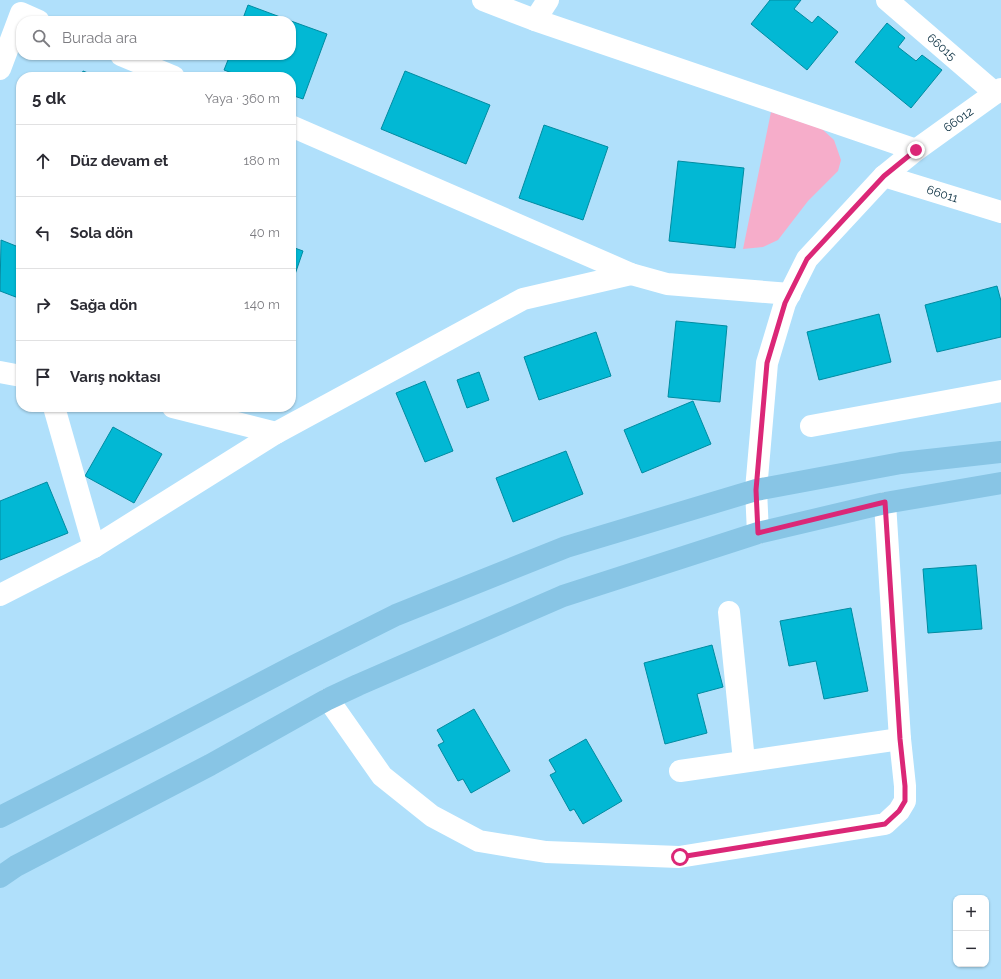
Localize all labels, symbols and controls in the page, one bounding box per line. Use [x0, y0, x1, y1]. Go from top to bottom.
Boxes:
search box [16, 16, 296, 60]
icon: search [30, 27, 52, 49]
text: Burada ara [62, 29, 137, 47]
street label: 66015 [924, 31, 959, 64]
text: 5 dk [32, 88, 66, 108]
text: Yaya · 360 m [205, 91, 280, 106]
street label: 66012 [941, 104, 976, 135]
route end [907, 141, 925, 159]
icon: ahead [32, 150, 54, 172]
text: Düz devam et [70, 152, 168, 170]
text: 180 m [244, 153, 280, 168]
street label: 66011 [925, 183, 960, 205]
icon: left [32, 222, 54, 244]
text: Sola dön [70, 224, 133, 242]
text: 40 m [250, 225, 280, 240]
icon: right [32, 294, 54, 316]
text: Sağa dön [70, 296, 137, 314]
text: 140 m [244, 297, 280, 312]
icon: arrive [32, 366, 54, 388]
text: Varış noktası [70, 368, 161, 386]
route start [671, 848, 689, 866]
map controls [953, 895, 989, 967]
button: + [953, 895, 989, 931]
button: − [953, 931, 989, 967]

